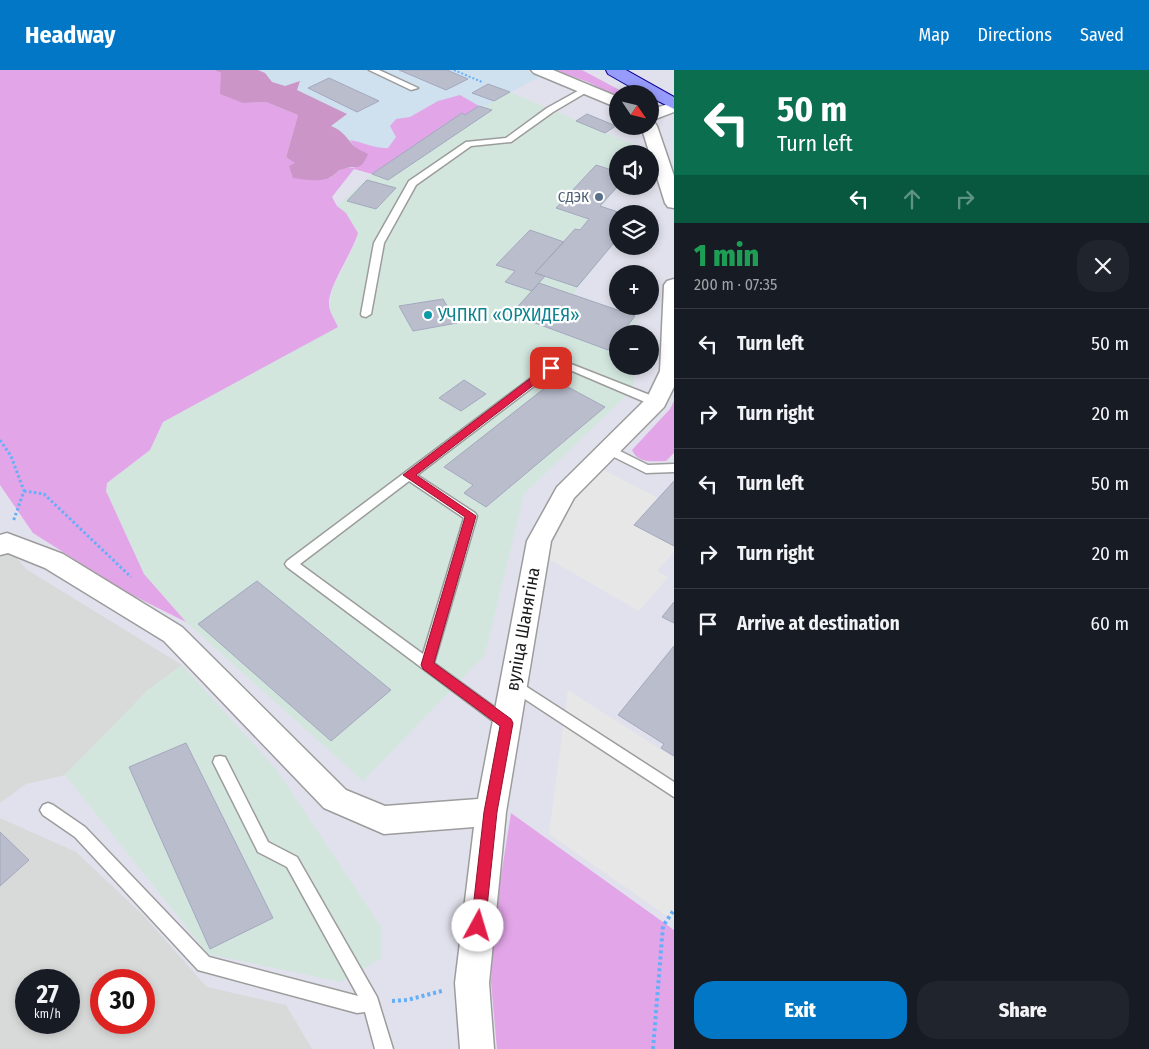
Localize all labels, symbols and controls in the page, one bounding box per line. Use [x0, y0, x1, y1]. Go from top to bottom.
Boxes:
text: Headway [25, 21, 116, 49]
text: Map [918, 24, 950, 46]
text: Directions [978, 24, 1052, 46]
text: Saved [1080, 24, 1124, 46]
north arrow [609, 85, 659, 135]
map controls [609, 85, 659, 375]
text: 50 m [777, 88, 847, 130]
icon: left [694, 90, 759, 155]
text: Turn left [777, 130, 853, 157]
button: sound [609, 145, 659, 195]
icon: left [845, 185, 873, 213]
icon: ahead [898, 185, 926, 213]
icon: right [951, 185, 979, 213]
place label: СДЭК [558, 188, 589, 206]
marker: СДЭК [593, 191, 605, 203]
button: layers [609, 205, 659, 255]
text: 1 min [694, 238, 759, 274]
button: close [1077, 240, 1129, 292]
button: + [609, 265, 659, 315]
text: 200 m · 07:35 [694, 275, 777, 294]
place label: УЧПКП «ОРХИДЕЯ» [437, 304, 580, 326]
marker: УЧПКП «ОРХИДЕЯ» [422, 309, 434, 321]
button: − [609, 325, 659, 375]
icon: left [694, 330, 722, 358]
text: Turn left [737, 332, 804, 355]
text: 50 m [1091, 332, 1129, 355]
pin [530, 347, 572, 389]
icon: arrive [537, 354, 565, 382]
icon: right [694, 400, 722, 428]
text: Turn right [737, 402, 814, 425]
text: 20 m [1092, 402, 1129, 425]
icon: left [694, 470, 722, 498]
text: Turn left [737, 472, 804, 495]
text: 50 m [1091, 472, 1129, 495]
icon: right [694, 540, 722, 568]
text: Turn right [737, 542, 814, 565]
text: 20 m [1092, 542, 1129, 565]
street label: вуліца Шанягіна [501, 565, 545, 693]
icon: arrive [694, 610, 722, 638]
text: Arrive at destination [737, 612, 900, 635]
text: 60 m [1091, 612, 1129, 635]
position arrow [451, 899, 503, 951]
speed limit sign: 30 [90, 969, 155, 1034]
text: 27 [36, 980, 59, 1010]
button: Exit [694, 981, 907, 1039]
button: Share [917, 981, 1129, 1039]
text: km/h [34, 1007, 61, 1021]

